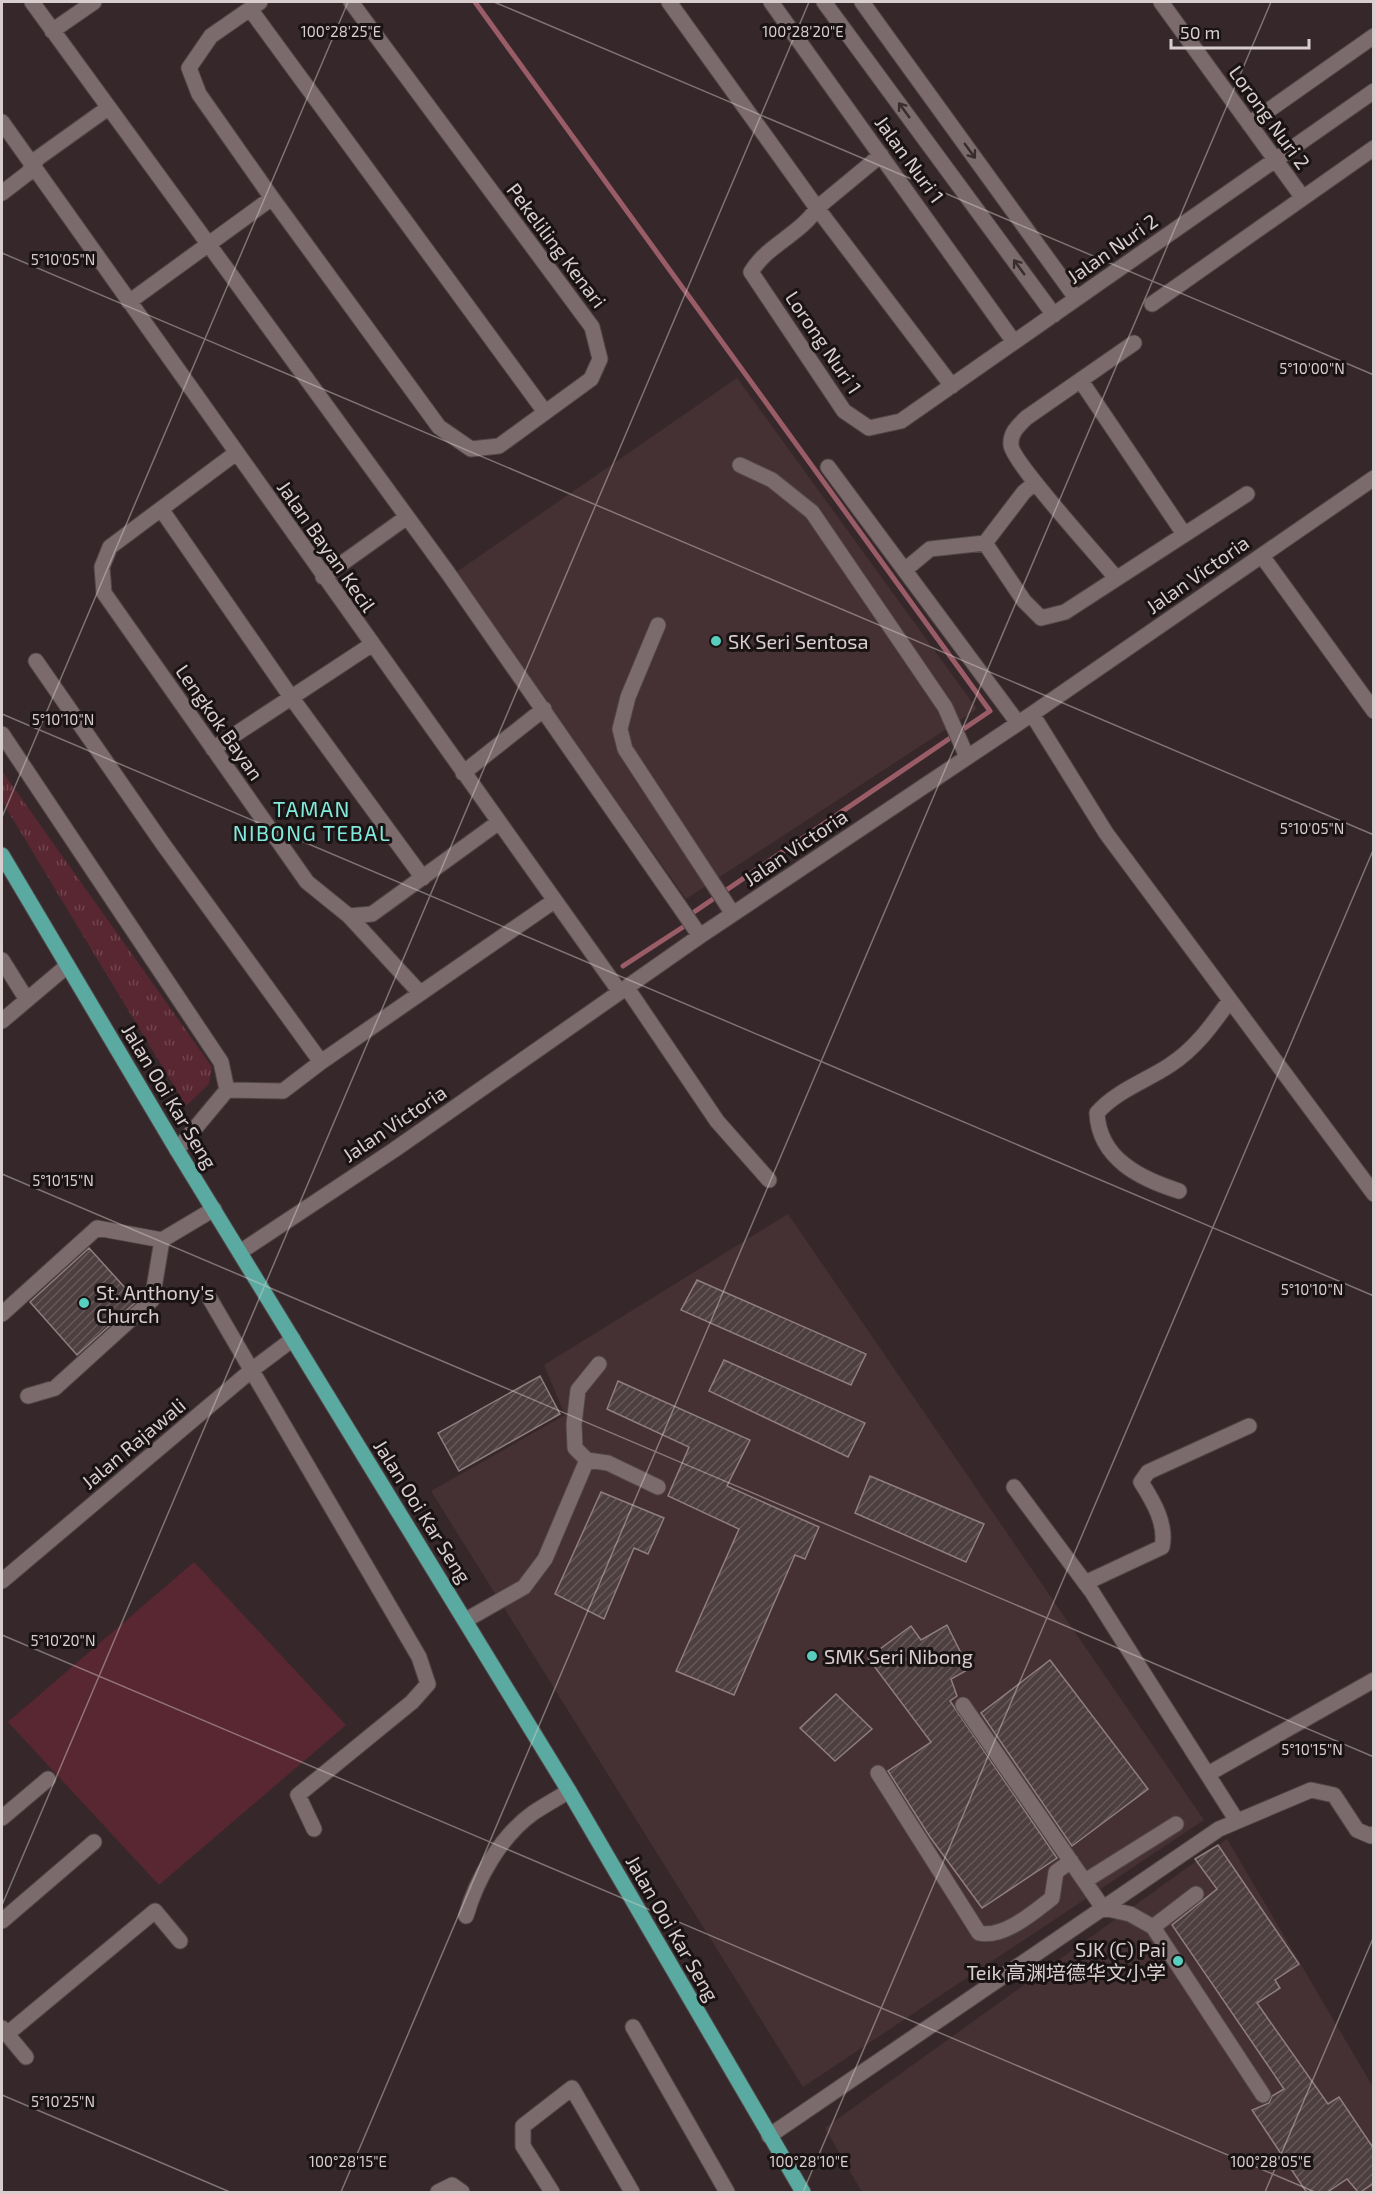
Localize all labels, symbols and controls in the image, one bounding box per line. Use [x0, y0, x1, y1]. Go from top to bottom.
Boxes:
scale bar [1171, 12, 1309, 50]
text: 50 m [1180, 21, 1220, 43]
text: 100°28'25"E [301, 22, 381, 40]
text: 100°28'20"E [762, 22, 844, 40]
street label: Lorong Nuri 2 [1224, 61, 1316, 173]
one-way arrow [898, 103, 910, 119]
street label: Jalan Nuri 1 [870, 111, 950, 207]
one-way arrow [964, 143, 976, 159]
street label: Pekeliling Kenari [502, 178, 612, 312]
street label: Jalan Nuri 2 [1062, 208, 1162, 288]
text: 5°10'05"N [31, 250, 95, 268]
one-way arrow [1013, 260, 1026, 276]
street label: Lorong Nuri 1 [781, 286, 867, 398]
text: 5°10'00"N [1279, 359, 1345, 377]
street label: Jalan Bayan Kecil [273, 476, 381, 616]
street label: Jalan Victoria [1141, 530, 1253, 618]
place label: SK Seri Sentosa [728, 629, 868, 653]
marker: SK Seri Sentosa [709, 634, 723, 648]
street label: Lengkok Bayan [171, 659, 269, 785]
text: 5°10'10"N [32, 710, 94, 728]
district label: TAMAN NIBONG TEBAL [233, 796, 391, 845]
street label: Jalan Victoria [738, 803, 852, 891]
text: 5°10'05"N [1280, 819, 1344, 837]
street label: Jalan Ooi Kar Seng [117, 1019, 223, 1173]
street label: Jalan Victoria [337, 1079, 451, 1167]
text: 5°10'15"N [32, 1171, 94, 1189]
place label: St. Anthony's Church [96, 1280, 214, 1327]
text: 5°10'10"N [1281, 1280, 1343, 1298]
marker: St. Anthony's Church [77, 1296, 91, 1310]
street label: Jalan Rajawali [76, 1393, 190, 1493]
street label: Jalan Ooi Kar Seng [369, 1435, 477, 1587]
text: 5°10'20"N [31, 1631, 95, 1649]
place label: SMK Seri Nibong [824, 1644, 973, 1668]
marker: SMK Seri Nibong [805, 1649, 819, 1663]
text: 5°10'15"N [1281, 1740, 1343, 1758]
street label: Jalan Ooi Kar Seng [621, 1851, 725, 2005]
place label: SJK (C) Pai Teik 高渊培德华文小学 [966, 1937, 1166, 1984]
marker: SJK (C) Pai Teik 高渊培德华文小学 [1171, 1954, 1185, 1968]
text: 5°10'25"N [31, 2092, 95, 2110]
text: 100°28'15"E [309, 2152, 387, 2170]
text: 100°28'10"E [770, 2152, 848, 2170]
text: 100°28'05"E [1231, 2152, 1311, 2170]

